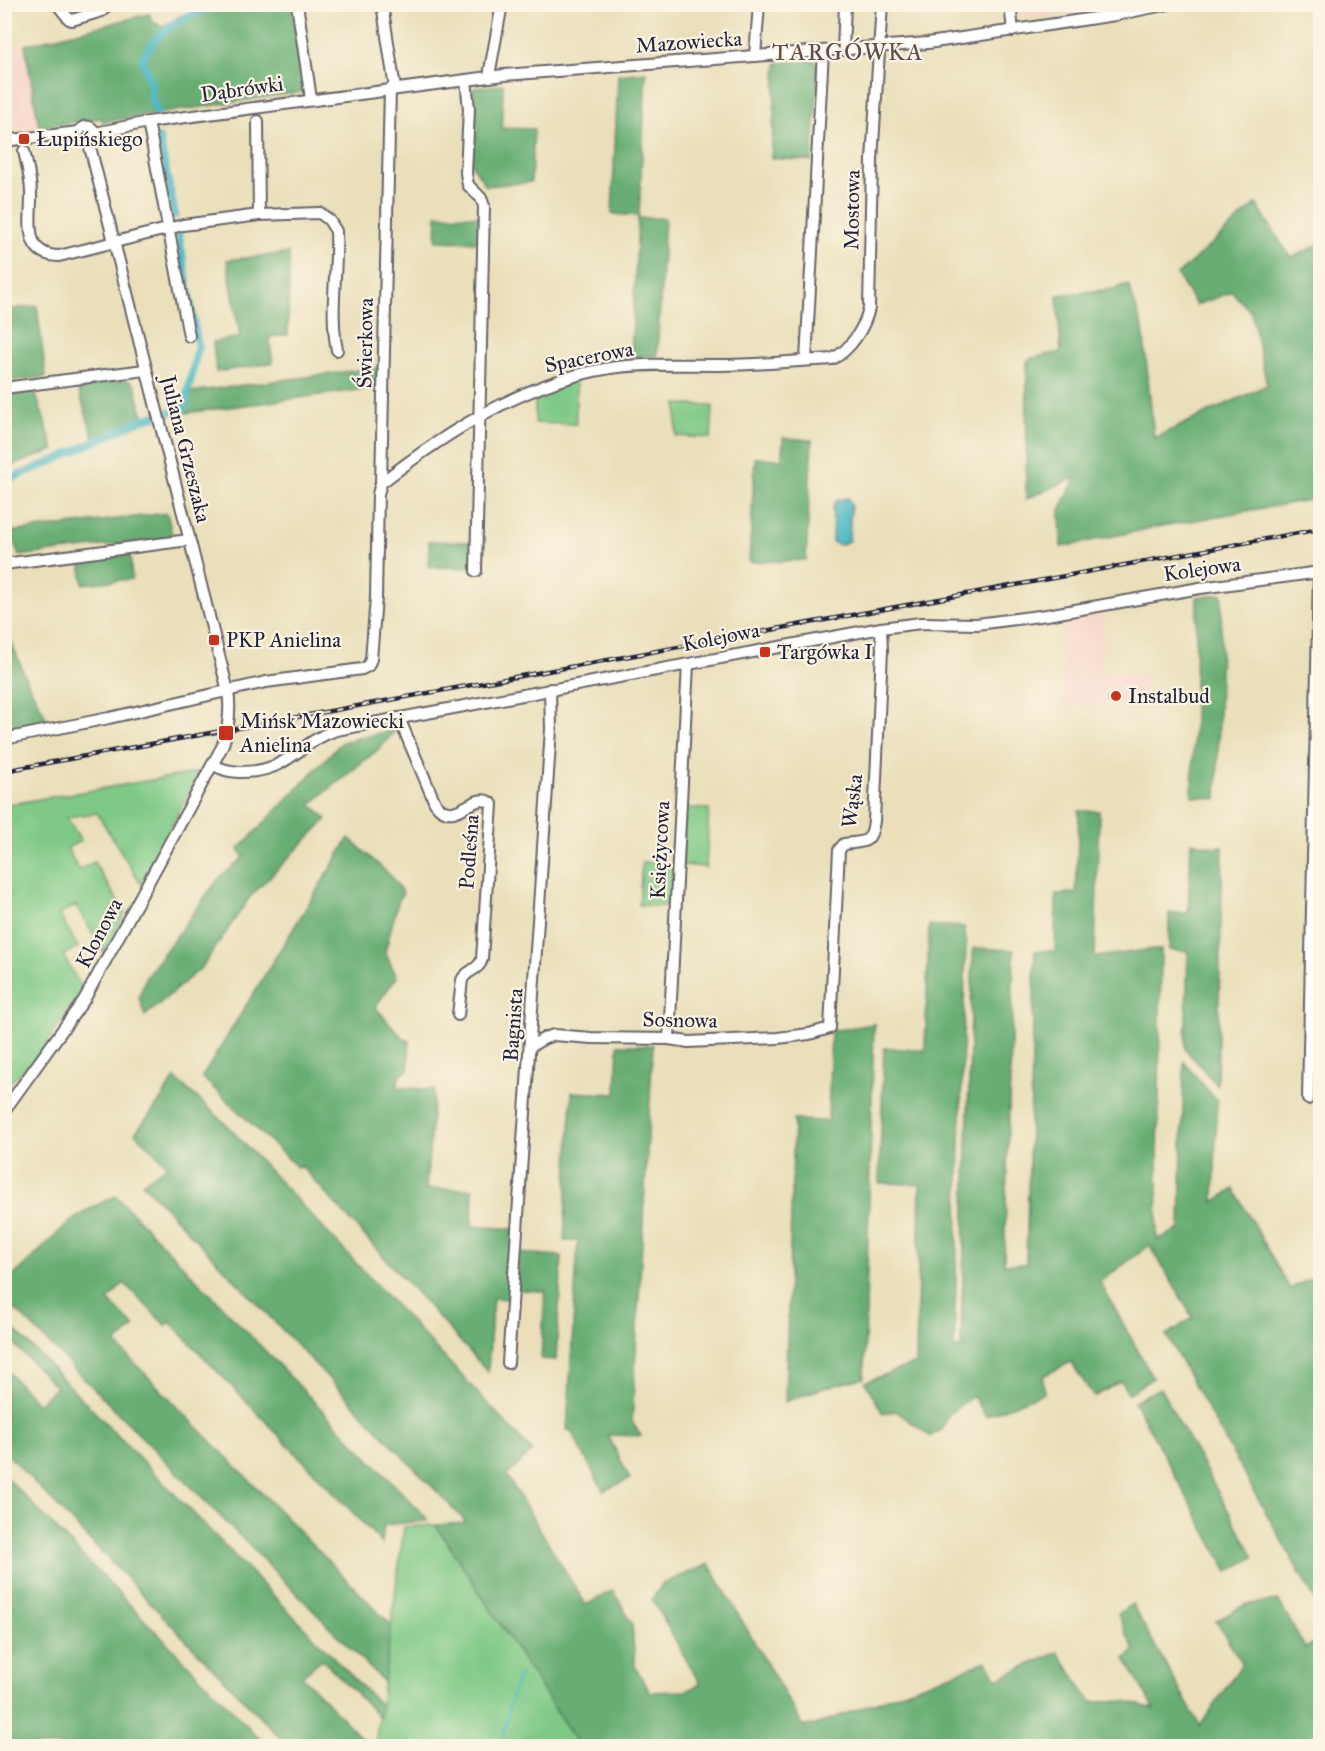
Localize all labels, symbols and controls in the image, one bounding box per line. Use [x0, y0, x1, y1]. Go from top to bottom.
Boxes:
street label: Mazowiecka [635, 25, 743, 59]
district label: TARGÓWKA [772, 37, 924, 67]
street label: Dąbrówki [199, 70, 285, 108]
place label: Łupińskiego [36, 126, 143, 152]
marker: Łupińskiego [17, 132, 31, 146]
street label: Mostowa [838, 169, 866, 250]
street label: Świerkowa [350, 297, 379, 389]
street label: Spacerowa [542, 336, 636, 378]
street label: Juliana Grzeszaka [155, 371, 217, 525]
street label: Kolejowa [1162, 551, 1243, 587]
street label: Kolejowa [680, 617, 762, 657]
place label: PKP Anielina [226, 627, 341, 653]
marker: PKP Anielina [207, 633, 221, 647]
place label: Targówka I [777, 639, 873, 665]
marker: Targówka I [758, 645, 772, 659]
place label: Instalbud [1128, 683, 1210, 709]
marker: Instalbud [1109, 689, 1123, 703]
place label: Mińsk Mazowiecki Anielina [239, 708, 404, 758]
marker: Mińsk Mazowiecki Anielina [217, 724, 235, 742]
street label: Wąska [836, 772, 868, 829]
street label: Księżycowa [644, 800, 676, 900]
street label: Podleśna [453, 814, 485, 890]
street label: Klonowa [70, 893, 128, 973]
street label: Bagnista [497, 987, 529, 1063]
street label: Sosnowa [642, 1006, 718, 1034]

